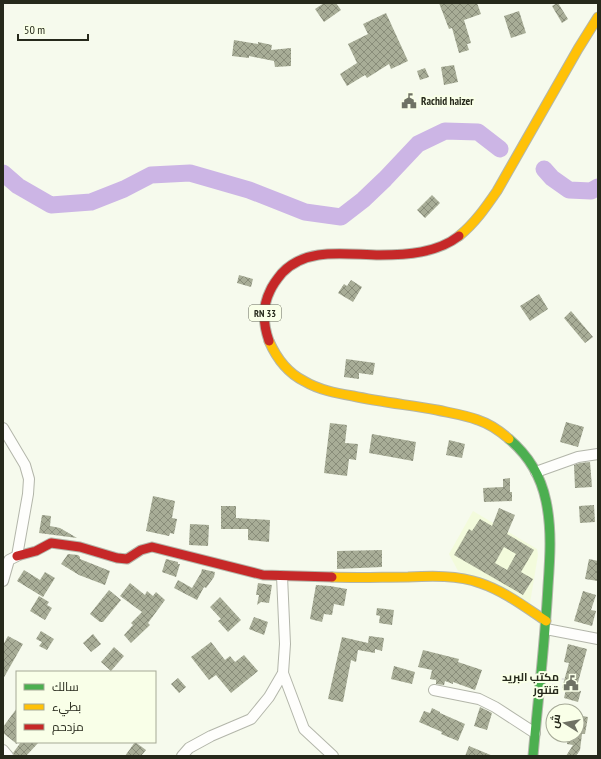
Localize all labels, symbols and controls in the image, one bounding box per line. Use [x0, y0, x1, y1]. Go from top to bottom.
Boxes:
scale bar [18, 16, 88, 42]
text: 50 m [24, 22, 45, 37]
public building icon: Rachid haizer [400, 92, 418, 110]
place label: Rachid haizer [421, 94, 474, 108]
road number: RN 33 [249, 305, 281, 321]
place label: مكتب البريد قنتور [502, 670, 559, 698]
legend [16, 671, 156, 743]
public building icon: مكتب البريد قنتور [562, 674, 580, 692]
text: سالك [52, 679, 79, 694]
text: بطيء [52, 699, 81, 717]
north arrow [545, 703, 585, 743]
text: ش [547, 713, 563, 729]
text: مزدحم [52, 719, 84, 735]

